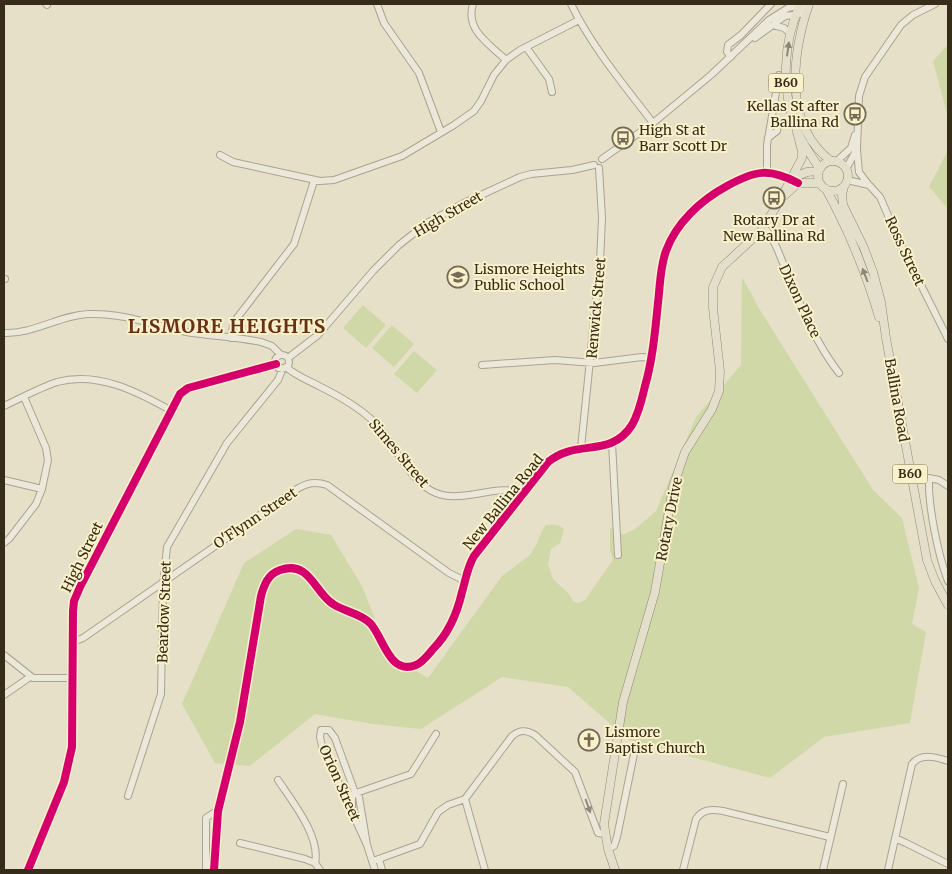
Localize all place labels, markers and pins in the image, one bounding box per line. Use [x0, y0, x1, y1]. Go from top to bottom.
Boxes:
place label: Kellas St after Ballina Rd [747, 97, 840, 131]
bus stop icon: Kellas St after Ballina Rd [843, 102, 867, 126]
place label: High St at Barr Scott Dr [639, 121, 727, 155]
bus stop icon: High St at Barr Scott Dr [611, 126, 635, 150]
bus stop icon: Rotary Dr at New Ballina Rd [762, 186, 786, 210]
place label: Rotary Dr at New Ballina Rd [723, 211, 826, 245]
place label: Lismore Heights Public School [474, 260, 585, 294]
school or university icon: Lismore Heights Public School [446, 265, 470, 289]
place label: Lismore Baptist Church [605, 723, 705, 757]
church icon: Lismore Baptist Church [577, 728, 601, 752]

